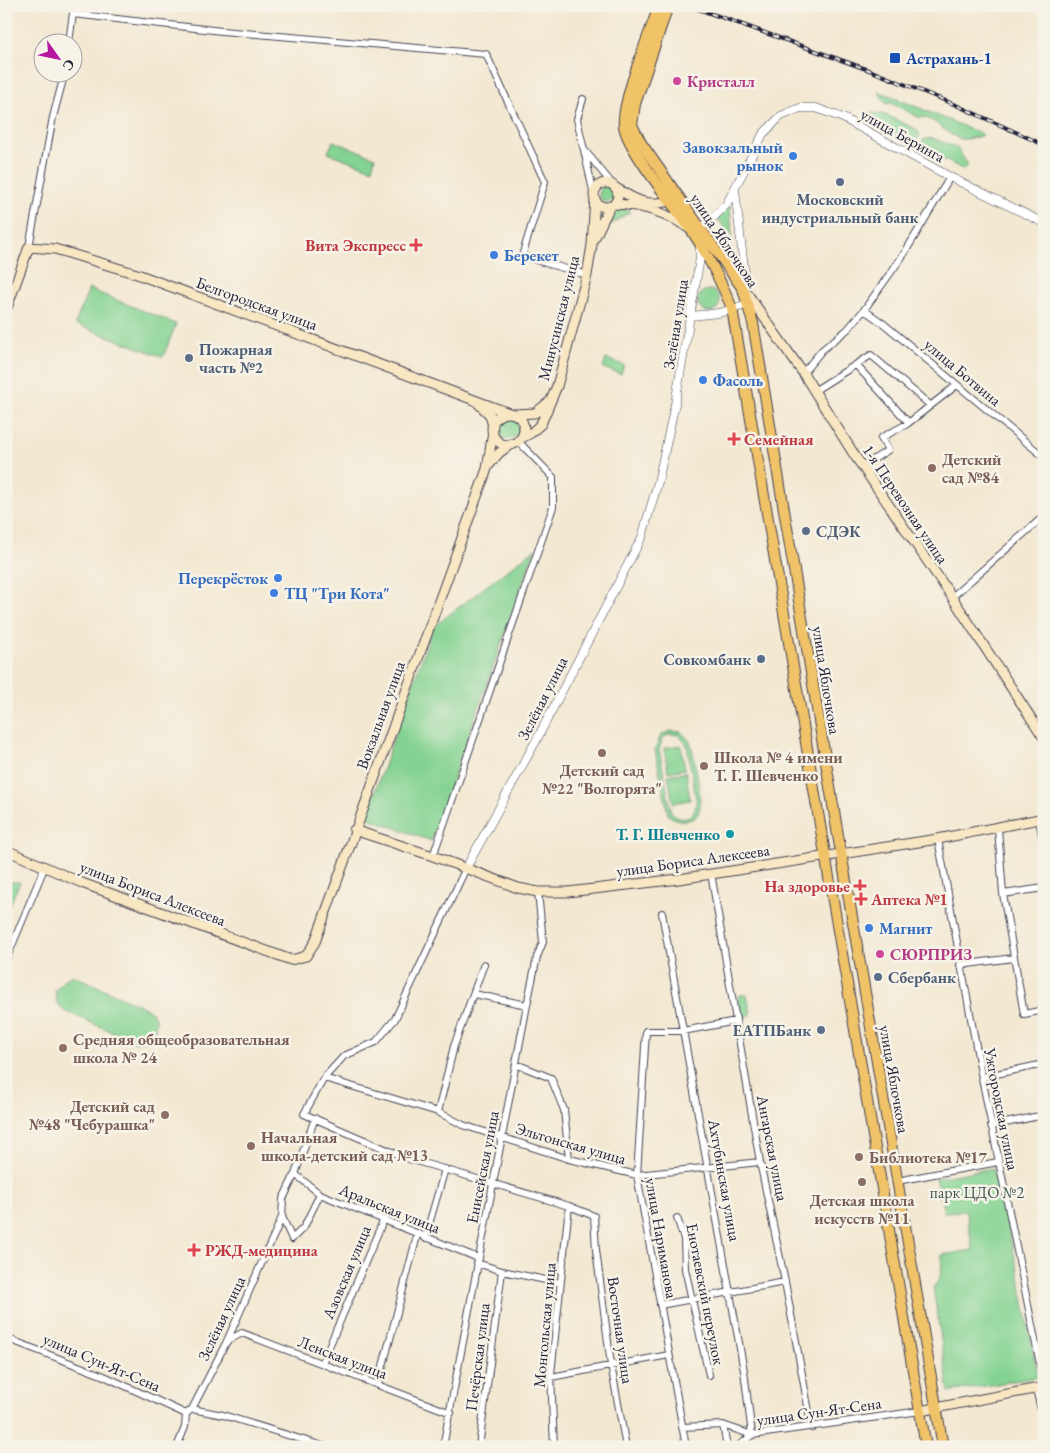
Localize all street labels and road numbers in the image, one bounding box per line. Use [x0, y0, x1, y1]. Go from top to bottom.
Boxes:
street label: улица Беринга [857, 104, 949, 168]
street label: улица Яблочкова [685, 189, 764, 292]
street label: Минусинская улица [533, 253, 584, 383]
street label: Белгородская улица [193, 272, 321, 335]
street label: Зелёная улица [658, 277, 693, 371]
street label: улица Ботвина [920, 334, 1006, 411]
street label: 1-я Перевозная улица [858, 441, 954, 568]
street label: улица Яблочкова [808, 624, 846, 736]
street label: Зелёная улица [512, 652, 573, 743]
street label: Вокзальная улица [351, 658, 410, 772]
street label: улица Бориса Алексеева [615, 839, 772, 882]
street label: улица Бориса Алексеева [77, 856, 229, 931]
street label: улица Яблочкова [875, 1023, 914, 1135]
street label: Ужгородская улица [979, 1045, 1024, 1173]
street label: Ангарская улица [752, 1092, 793, 1203]
street label: Енисейская улица [461, 1108, 504, 1225]
street label: Ахтубинская улица [703, 1116, 746, 1243]
street label: Эльтонская улица [513, 1118, 629, 1169]
street label: улица Нариманова [641, 1176, 683, 1301]
street label: Аральская улица [335, 1178, 444, 1239]
street label: Енотаевский переулок [681, 1221, 730, 1367]
street label: Азовская улица [317, 1222, 376, 1323]
street label: Монгольская улица [529, 1261, 560, 1388]
street label: Зелёная улица [193, 1272, 250, 1364]
street label: Восточная улица [603, 1275, 638, 1386]
street label: Печёрская улица [460, 1301, 495, 1412]
street label: улица Сун-Ят-Сена [40, 1328, 164, 1397]
street label: Ленская улица [295, 1331, 391, 1384]
street label: улица Сун-Ят-Сена [755, 1392, 883, 1431]

